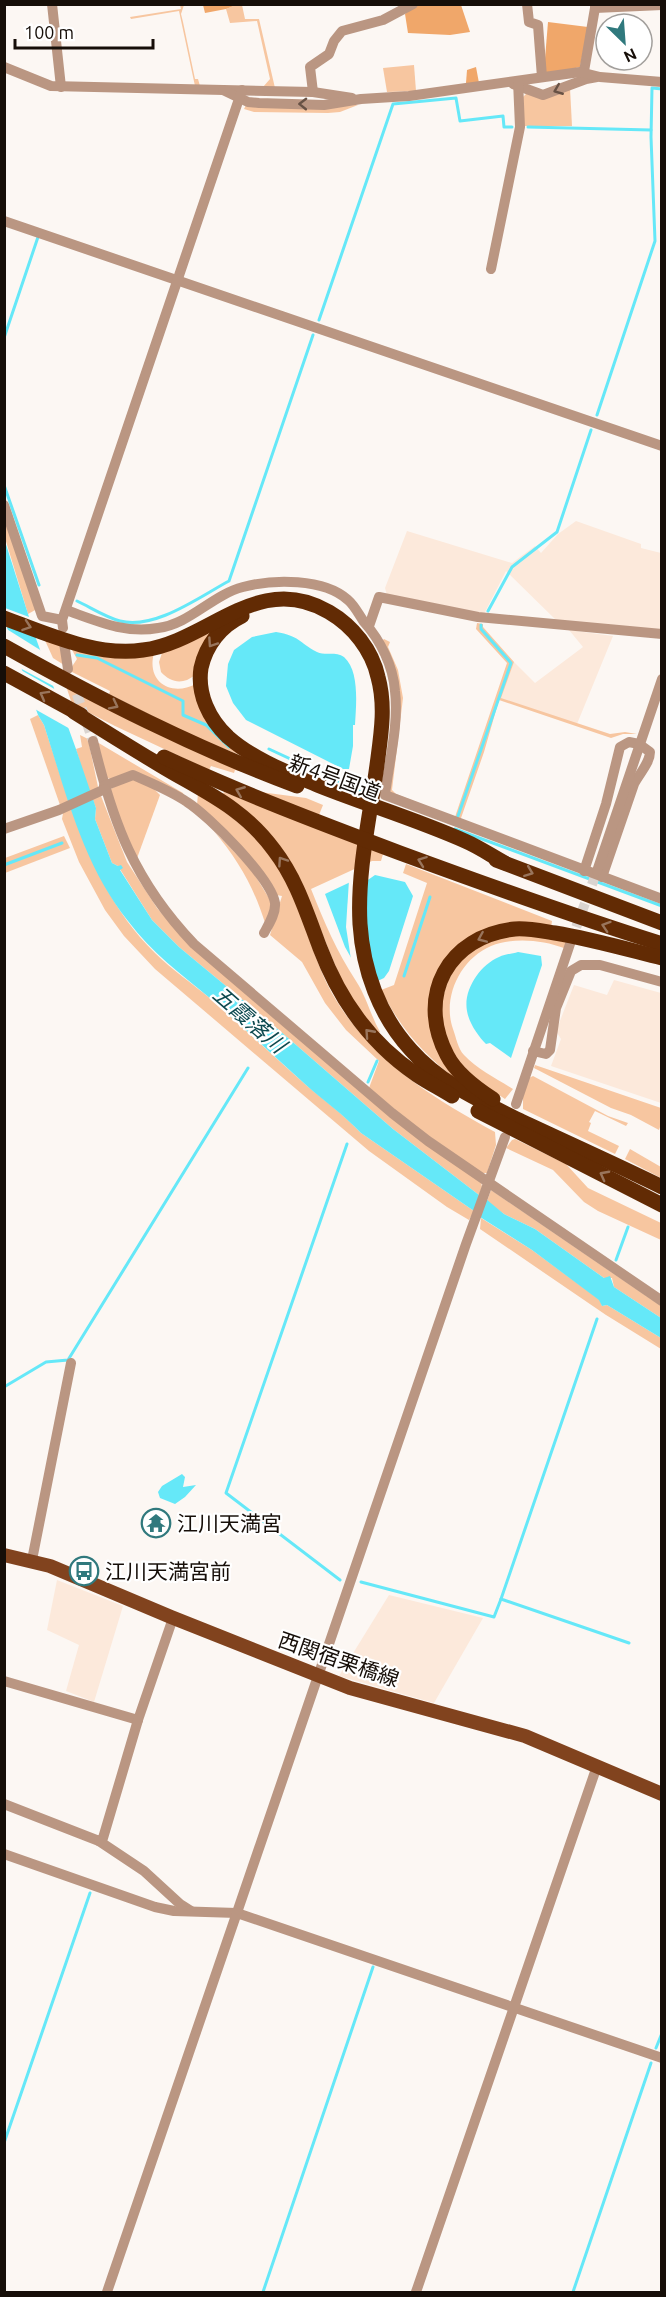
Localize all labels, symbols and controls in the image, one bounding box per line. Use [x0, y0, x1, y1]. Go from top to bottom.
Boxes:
scale bar [15, 12, 153, 50]
north arrow [594, 12, 654, 72]
text: 100 m [24, 22, 74, 42]
text: N [621, 45, 640, 66]
one-way arrow [554, 83, 565, 95]
one-way arrow [299, 98, 308, 110]
one-way arrow [21, 618, 32, 631]
one-way arrow [208, 636, 219, 647]
one-way arrow [40, 691, 50, 702]
one-way arrow [108, 698, 119, 709]
street label: 新4号国道 [286, 749, 384, 805]
one-way arrow [235, 786, 246, 798]
one-way arrow [278, 856, 289, 867]
one-way arrow [417, 856, 428, 869]
one-way arrow [523, 865, 534, 878]
one-way arrow [601, 921, 612, 934]
one-way arrow [477, 931, 488, 943]
water label: 五霞落川 [209, 981, 293, 1059]
one-way arrow [365, 1030, 376, 1040]
one-way arrow [600, 1171, 610, 1182]
temple icon: 江川天満宮 [140, 1507, 172, 1539]
place label: 江川天満宮 [177, 1511, 282, 1535]
bus stop icon: 江川天満宮前 [68, 1555, 100, 1587]
place label: 江川天満宮前 [105, 1559, 231, 1583]
street label: 西関宿栗橋線 [276, 1627, 402, 1691]

